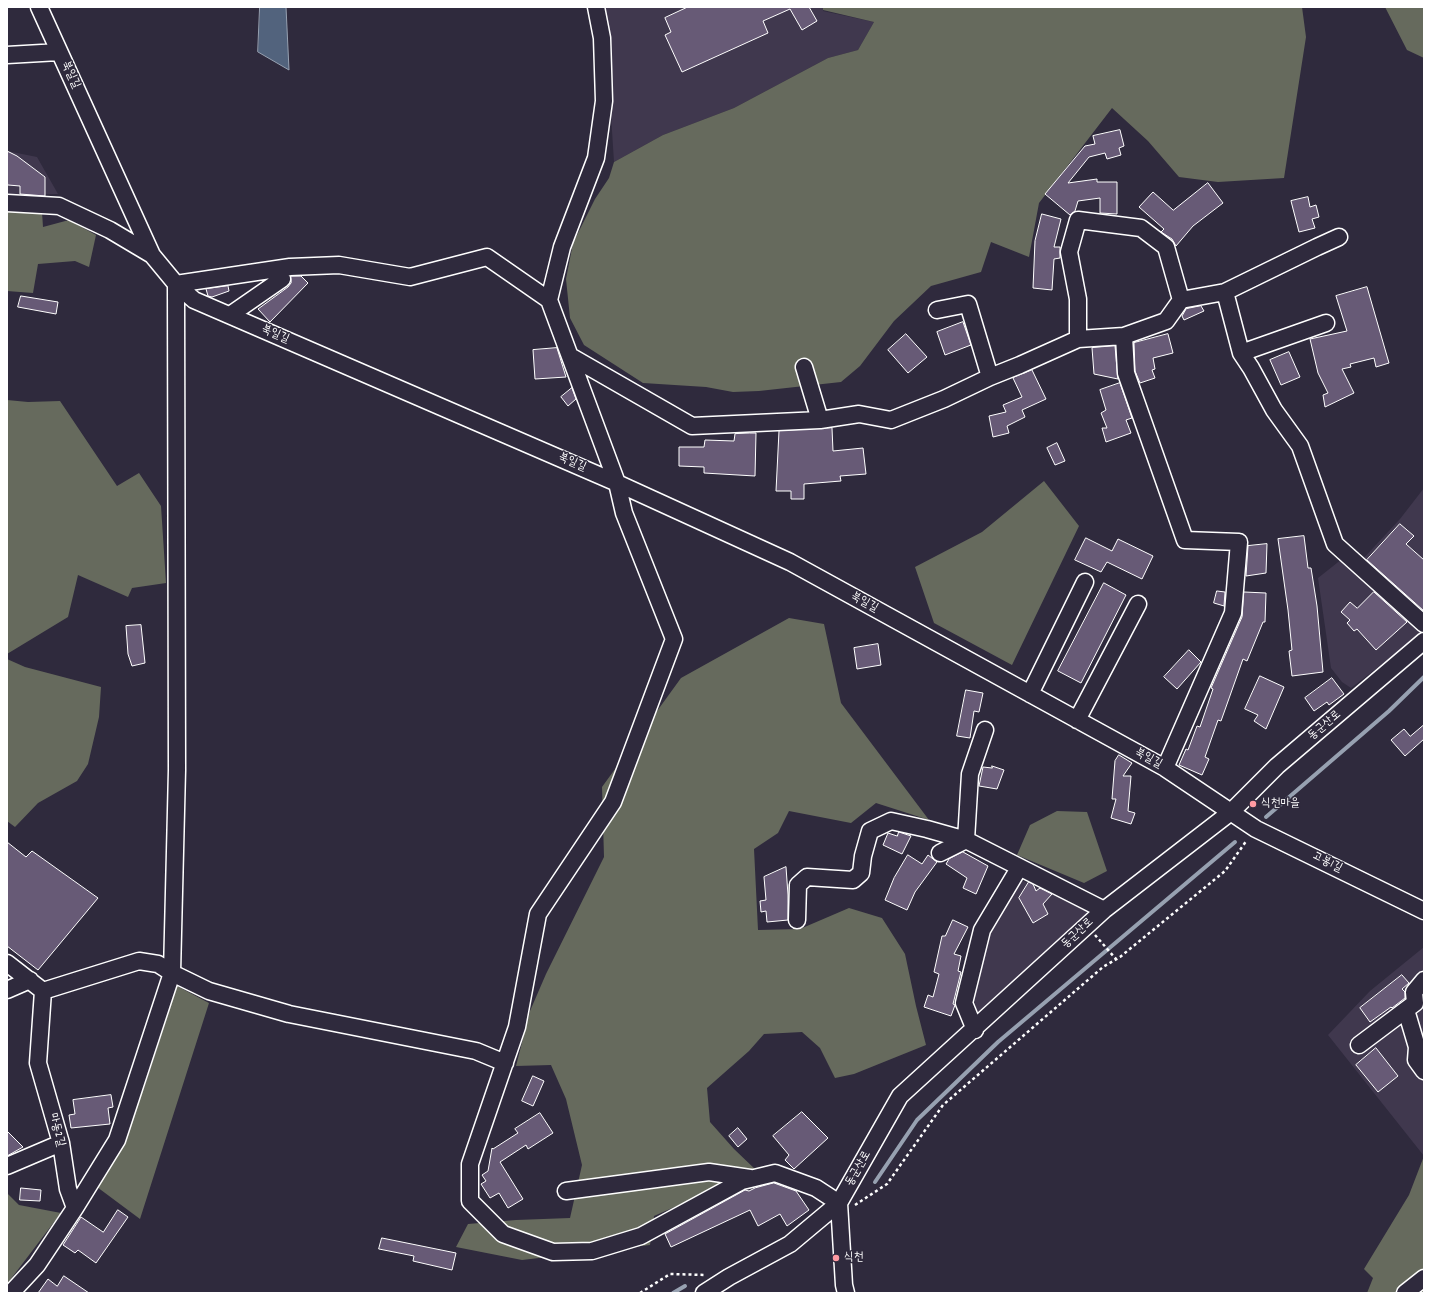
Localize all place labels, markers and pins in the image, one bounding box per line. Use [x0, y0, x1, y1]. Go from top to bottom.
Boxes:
place label: 식천마을 [1261, 797, 1300, 811]
marker: 식천마을 [1248, 799, 1258, 809]
place label: 식천 [844, 1251, 863, 1265]
marker: 식천 [831, 1253, 841, 1263]

